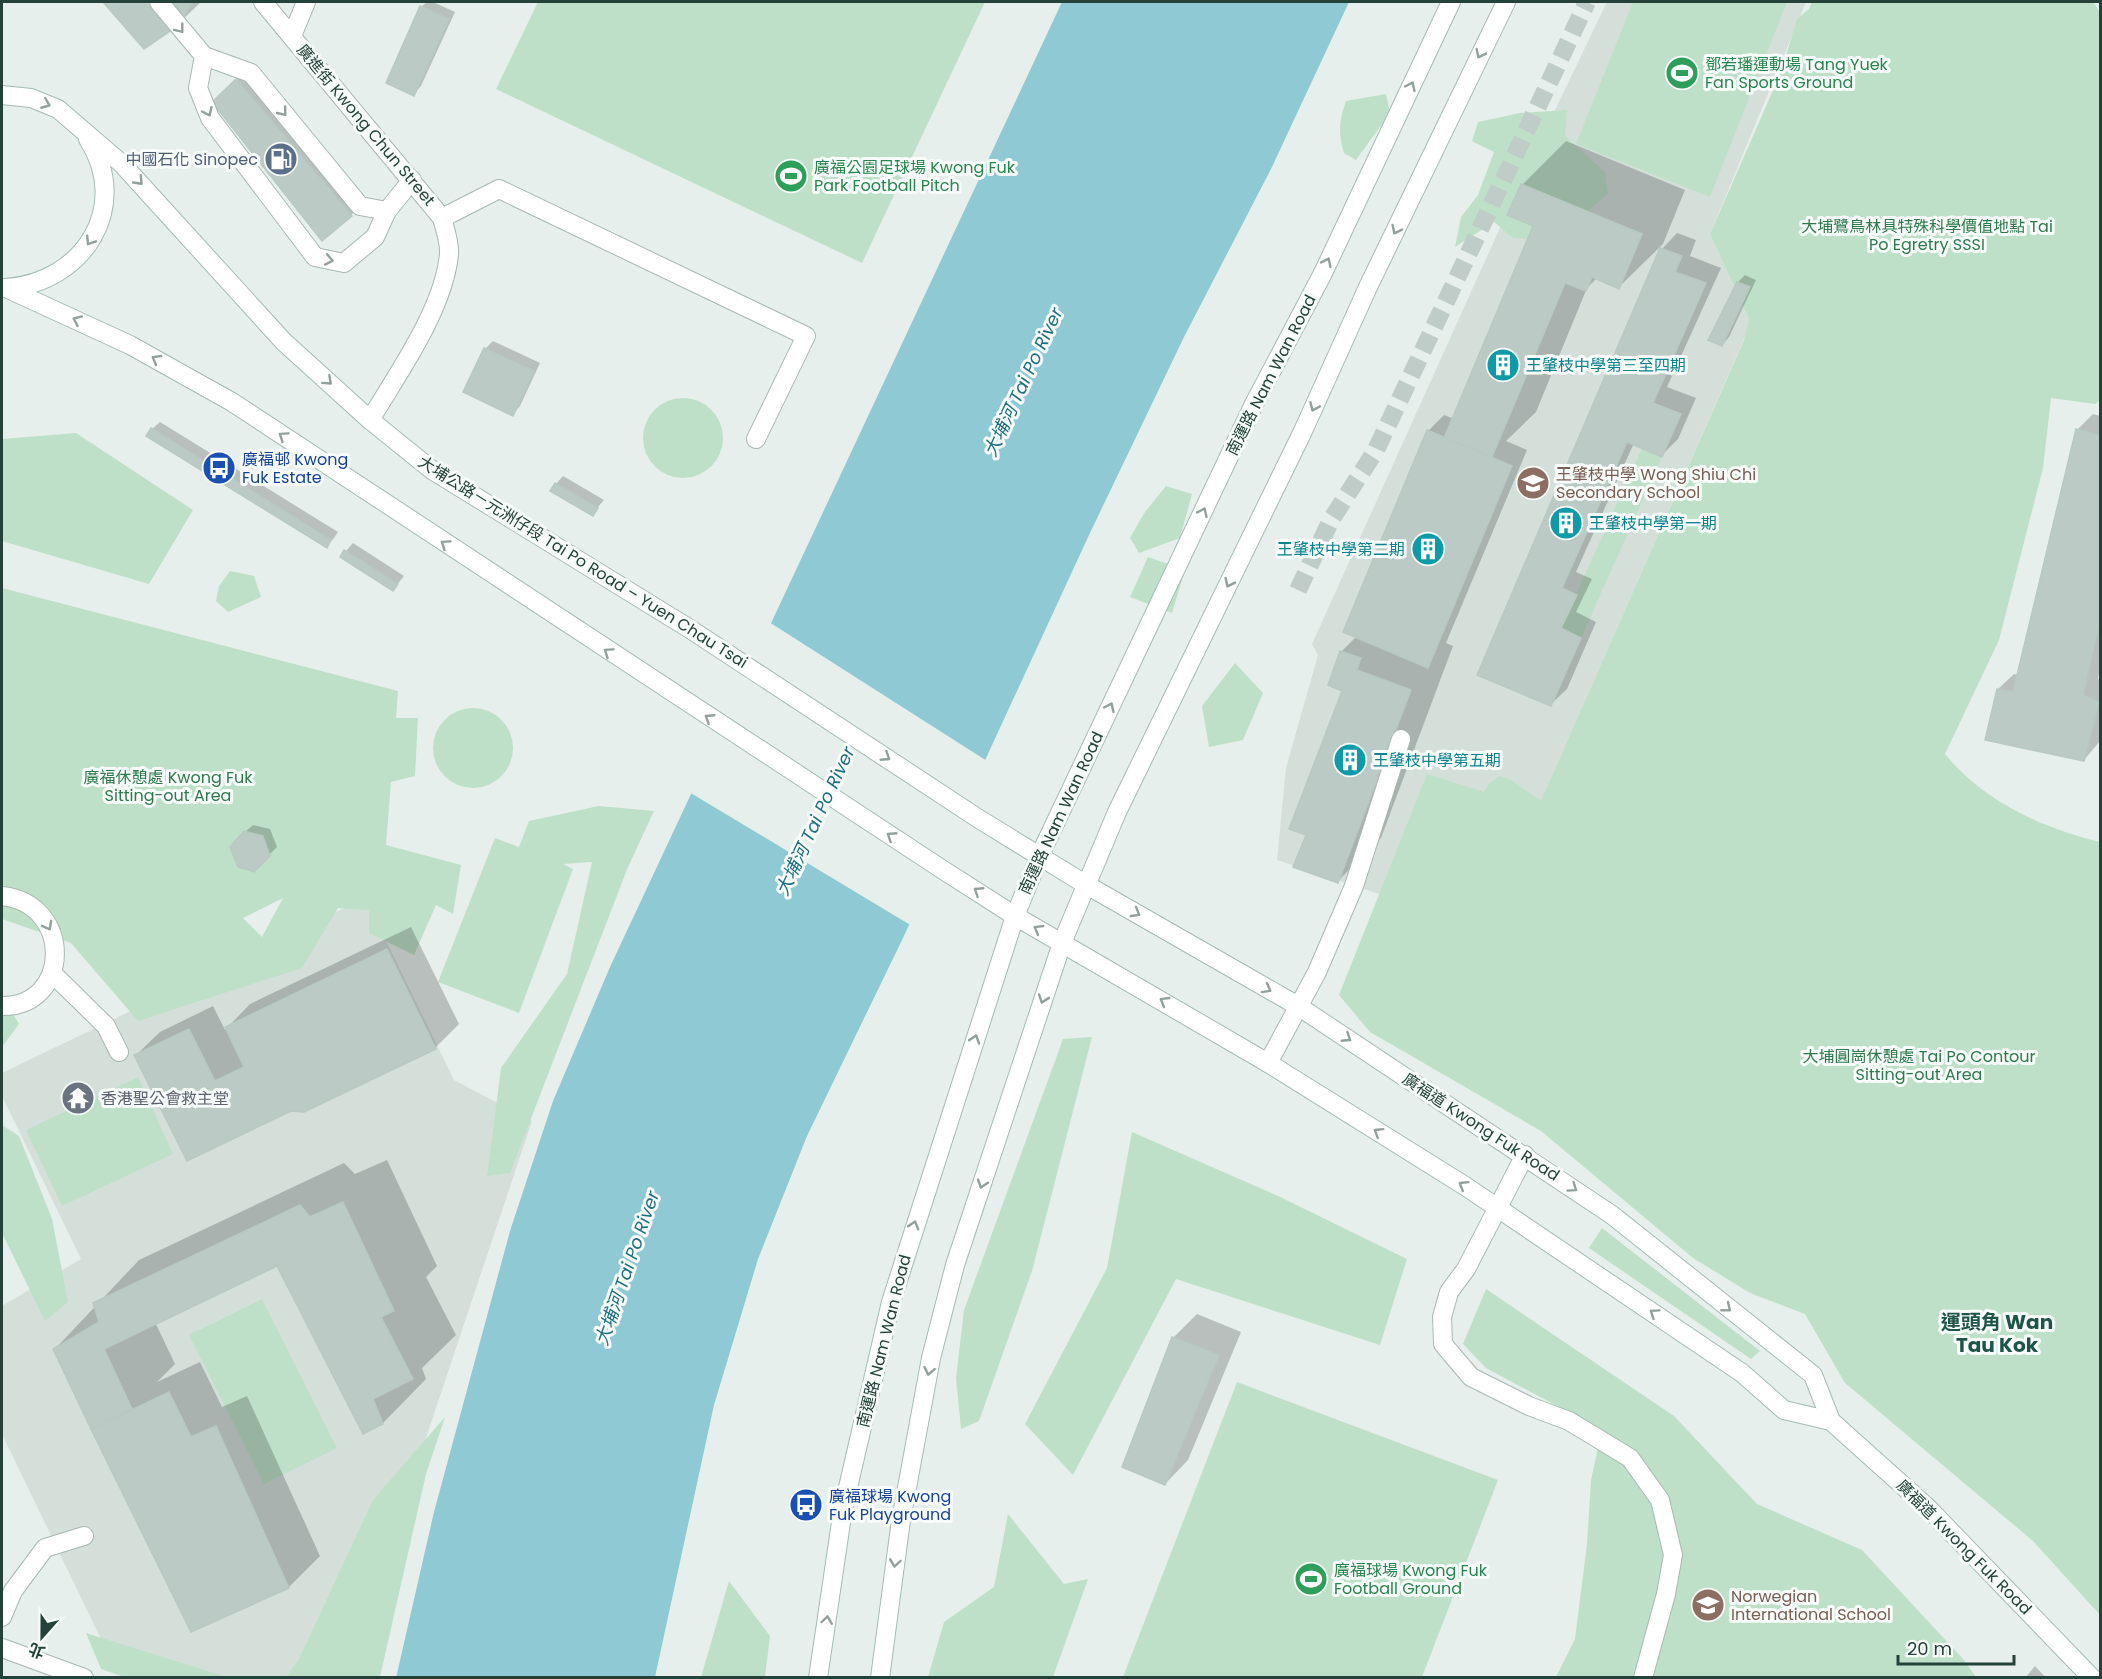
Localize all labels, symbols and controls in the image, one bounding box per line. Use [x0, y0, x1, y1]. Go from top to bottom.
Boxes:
one-way arrow [173, 23, 184, 34]
street label: 廣進街 Kwong Chun Street [291, 39, 441, 211]
one-way arrow [1476, 48, 1488, 59]
place label: 鄧若璠運動場 Tang Yuek Fan Sports Ground [1705, 53, 1889, 94]
sports icon: 鄧若璠運動場 Tang Yuek Fan Sports Ground [1664, 55, 1700, 91]
one-way arrow [1403, 82, 1415, 93]
one-way arrow [40, 97, 51, 109]
one-way arrow [201, 105, 213, 116]
one-way arrow [275, 105, 286, 116]
fuel station icon: 中國石化 Sinopec [263, 141, 299, 177]
place label: 中國石化 Sinopec [125, 148, 258, 171]
place label: 廣福公園足球場 Kwong Fuk Park Football Pitch [814, 156, 1016, 197]
sports icon: 廣福公園足球場 Kwong Fuk Park Football Pitch [773, 158, 809, 194]
one-way arrow [132, 174, 143, 185]
park label: 大埔鷺鳥林具特殊科學價值地點 Tai Po Egretry SSSI [1801, 215, 2053, 256]
one-way arrow [1391, 223, 1403, 234]
one-way arrow [86, 234, 97, 245]
one-way arrow [324, 253, 334, 266]
one-way arrow [1320, 258, 1332, 269]
street label: 南運路 Nam Wan Road [1220, 291, 1322, 459]
water label: 大埔河 Tai Po River [977, 302, 1069, 461]
one-way arrow [73, 315, 84, 327]
building icon: 王肇枝中學第三至四期 [1485, 347, 1521, 383]
place label: 王肇枝中學第三至四期 [1526, 354, 1686, 377]
one-way arrow [152, 355, 162, 367]
one-way arrow [321, 374, 331, 385]
one-way arrow [1309, 400, 1321, 411]
one-way arrow [279, 432, 290, 443]
place label: 廣福邨 Kwong Fuk Estate [242, 448, 348, 489]
bus stop icon: 廣福邨 Kwong Fuk Estate [201, 450, 237, 486]
street label: 大埔公路－元洲仔段 Tai Po Road – Yuen Chau Tsai [414, 450, 752, 674]
place label: 王肇枝中學 Wong Shiu Chi Secondary School [1556, 463, 1756, 504]
school or university icon: 王肇枝中學 Wong Shiu Chi Secondary School [1515, 465, 1551, 501]
building icon: 王肇枝中學第一期 [1548, 505, 1584, 541]
one-way arrow [1196, 508, 1208, 519]
place label: 王肇枝中學第一期 [1589, 512, 1717, 535]
building icon: 王肇枝中學第二期 [1410, 531, 1446, 567]
place label: 王肇枝中學第二期 [1277, 538, 1405, 561]
one-way arrow [441, 540, 452, 551]
one-way arrow [1225, 576, 1237, 587]
one-way arrow [604, 647, 614, 659]
one-way arrow [1103, 703, 1115, 714]
one-way arrow [705, 713, 715, 725]
street label: 南運路 Nam Wan Road [1013, 728, 1109, 898]
water label: 大埔河 Tai Po River [769, 741, 861, 900]
building icon: 王肇枝中學第五期 [1332, 742, 1368, 778]
place label: 王肇枝中學第五期 [1373, 749, 1501, 772]
one-way arrow [879, 750, 890, 761]
park label: 廣福休憩處 Kwong Fuk Sitting-out Area [83, 766, 253, 807]
one-way arrow [887, 832, 897, 844]
one-way arrow [973, 888, 984, 899]
one-way arrow [1130, 906, 1140, 917]
one-way arrow [41, 920, 52, 930]
one-way arrow [1034, 925, 1044, 937]
one-way arrow [1261, 982, 1271, 993]
one-way arrow [1037, 993, 1050, 1004]
one-way arrow [1160, 996, 1170, 1008]
one-way arrow [1340, 1031, 1351, 1042]
one-way arrow [968, 1034, 980, 1045]
park label: 大埔圓崗休憩處 Tai Po Contour Sitting-out Area [1803, 1045, 2035, 1086]
street label: 廣福道 Kwong Fuk Road [1398, 1068, 1564, 1186]
temple icon: 香港聖公會救主堂 [60, 1080, 96, 1116]
place label: 香港聖公會救主堂 [101, 1087, 229, 1110]
one-way arrow [1374, 1128, 1385, 1139]
one-way arrow [976, 1178, 989, 1189]
one-way arrow [1459, 1181, 1469, 1193]
one-way arrow [1567, 1181, 1578, 1192]
water label: 大埔河 Tai Po River [589, 1186, 666, 1349]
one-way arrow [907, 1220, 920, 1231]
street label: 南運路 Nam Wan Road [851, 1252, 917, 1430]
one-way arrow [1720, 1300, 1731, 1311]
district label: 運頭角 Wan Tau Kok [1941, 1308, 2053, 1359]
one-way arrow [1649, 1309, 1660, 1320]
one-way arrow [923, 1366, 936, 1376]
street label: 廣福道 Kwong Fuk Road [1891, 1474, 2037, 1620]
place label: 廣福球場 Kwong Fuk Playground [829, 1485, 951, 1526]
bus stop icon: 廣福球場 Kwong Fuk Playground [788, 1487, 824, 1523]
one-way arrow [890, 1559, 902, 1568]
place label: 廣福球場 Kwong Fuk Football Ground [1334, 1559, 1488, 1600]
sports icon: 廣福球場 Kwong Fuk Football Ground [1293, 1561, 1329, 1597]
place label: Norwegian International School [1731, 1585, 1891, 1626]
school or university icon: Norwegian International School [1690, 1587, 1726, 1623]
north arrow [12, 1607, 72, 1667]
one-way arrow [820, 1615, 833, 1625]
scale bar [1898, 1628, 2014, 1666]
text: 20 m [1907, 1636, 1952, 1661]
text: 北 [25, 1637, 48, 1664]

